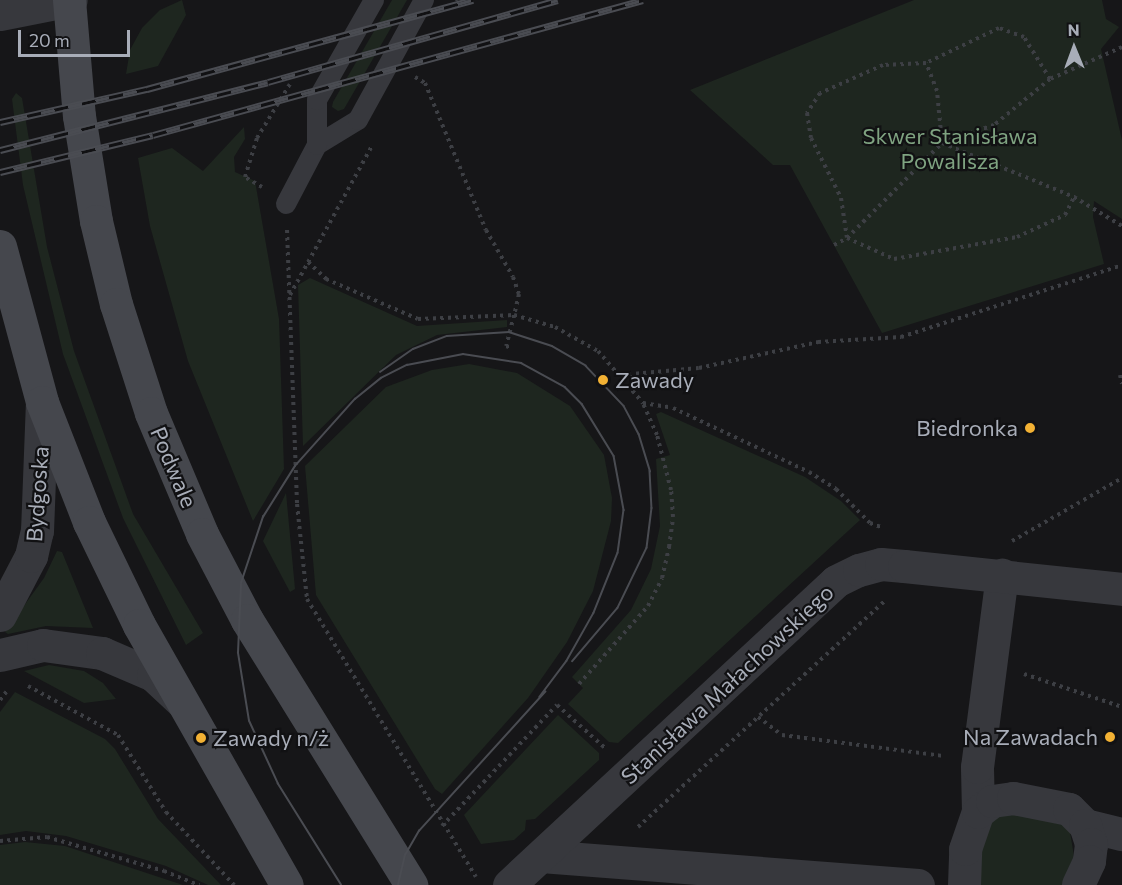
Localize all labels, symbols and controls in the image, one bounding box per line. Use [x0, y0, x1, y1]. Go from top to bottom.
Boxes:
scale bar [21, 18, 134, 56]
north arrow [1044, 18, 1104, 78]
text: N [1068, 20, 1080, 39]
text: 20 m [29, 29, 70, 51]
park label: Skwer Stanisława Powalisza [863, 122, 1037, 174]
place label: Zawady [615, 367, 694, 393]
marker: Zawady [596, 373, 610, 387]
place label: Biedronka [916, 415, 1018, 441]
marker: Biedronka [1023, 421, 1037, 435]
street label: Podwale [145, 423, 203, 511]
street label: Bydgoska [20, 445, 54, 543]
street label: Stanisława Małachowskiego [615, 579, 839, 789]
place label: Na Zawadach [963, 724, 1098, 750]
place label: Zawady n/ż [213, 725, 329, 751]
marker: Na Zawadach [1103, 730, 1117, 744]
marker: Zawady n/ż [194, 731, 208, 745]

